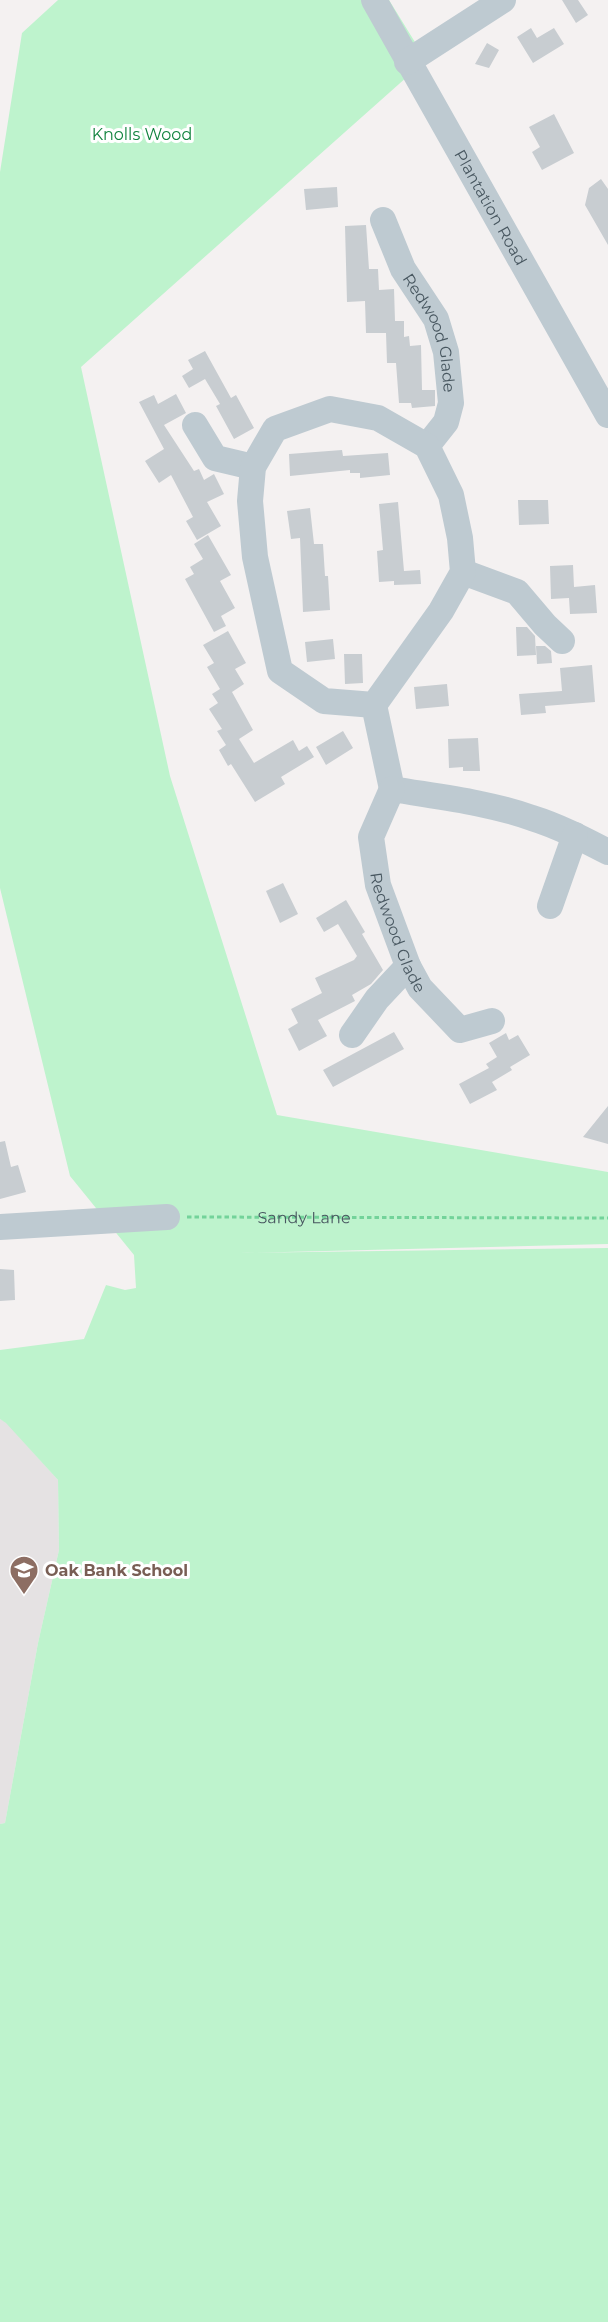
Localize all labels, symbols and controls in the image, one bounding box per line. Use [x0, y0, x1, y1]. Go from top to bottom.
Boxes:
park label: Knolls Wood [92, 125, 192, 144]
street label: Plantation Road [450, 146, 531, 269]
street label: Redwood Glade [399, 270, 459, 393]
street label: Redwood Glade [366, 871, 430, 996]
street label: Sandy Lane [257, 1208, 351, 1227]
school or university icon: Oak Bank School [8, 1554, 40, 1596]
place label: Oak Bank School [45, 1561, 188, 1580]

